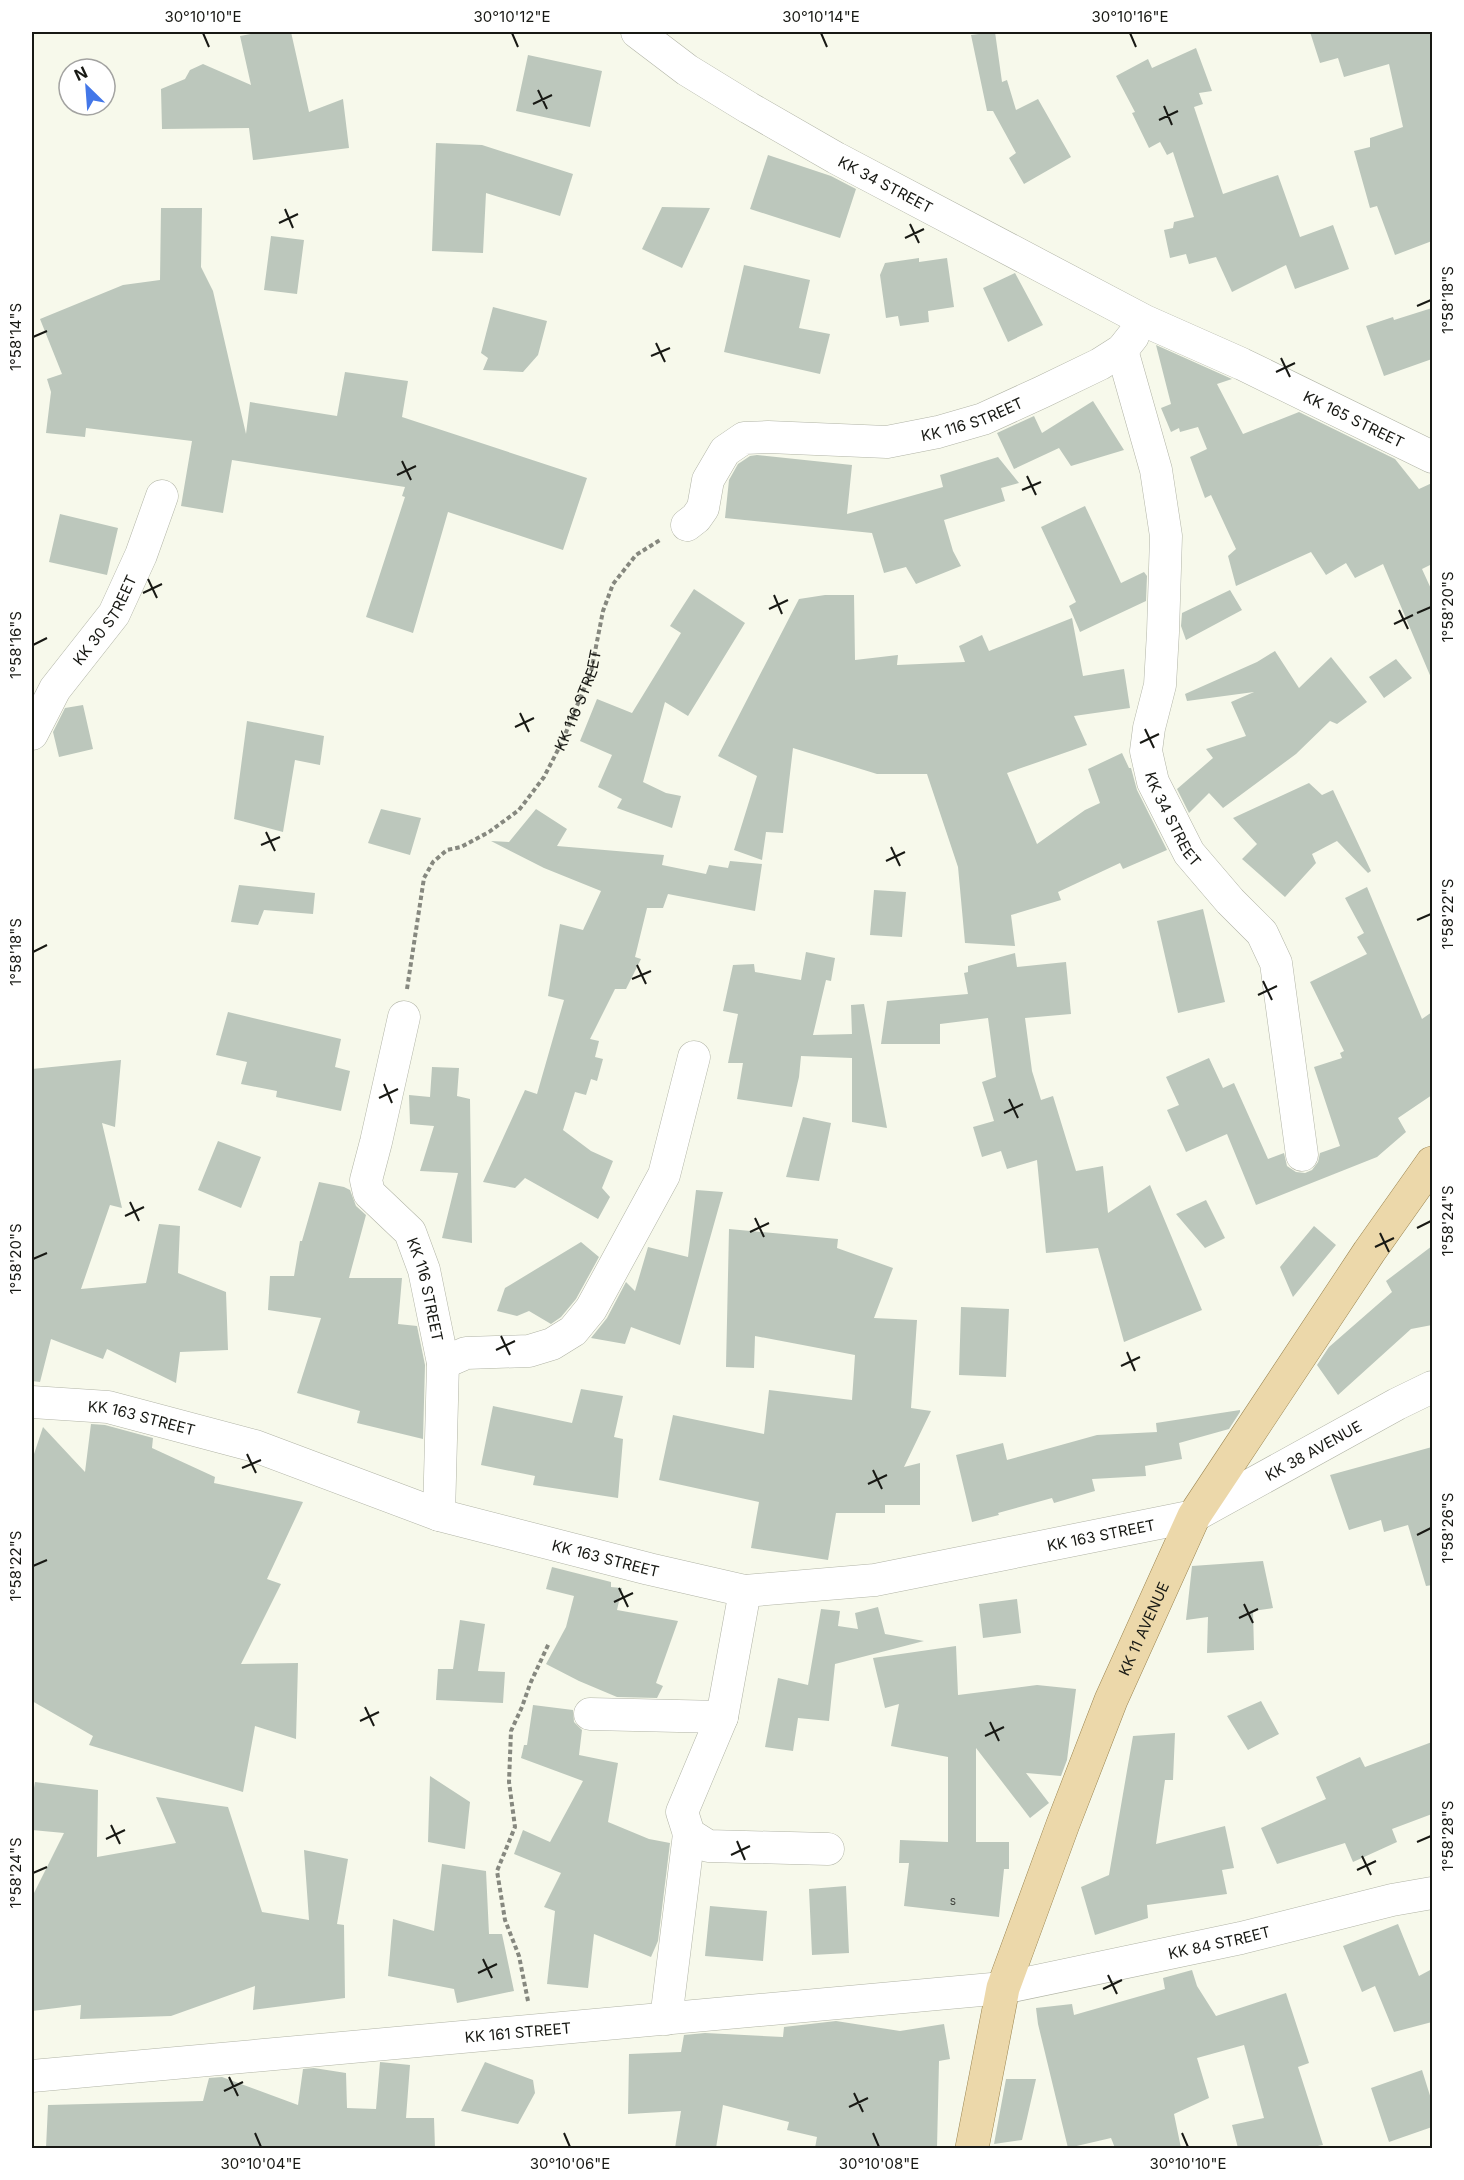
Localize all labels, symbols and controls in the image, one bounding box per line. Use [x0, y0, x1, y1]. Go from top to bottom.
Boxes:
text: 30°10'10"E [164, 7, 242, 26]
text: 30°10'12"E [474, 7, 550, 26]
text: 30°10'14"E [782, 7, 860, 26]
text: 30°10'16"E [1091, 7, 1169, 26]
north arrow [57, 57, 117, 117]
text: N [71, 62, 90, 85]
street label: KK 34 STREET [835, 151, 936, 217]
text: 1°58'18"S [1438, 266, 1457, 334]
text: 1°58'14"S [6, 303, 25, 371]
street label: KK 165 STREET [1300, 386, 1407, 451]
street label: KK 116 STREET [919, 393, 1026, 445]
text: 1°58'20"S [1438, 571, 1457, 643]
street label: KK 30 STREET [68, 572, 140, 669]
text: 1°58'16"S [6, 611, 25, 679]
street label: KK 116 STREET [550, 648, 605, 754]
street label: KK 34 STREET [1142, 770, 1206, 870]
text: 1°58'22"S [1438, 879, 1457, 949]
text: 1°58'18"S [6, 918, 25, 986]
text: 1°58'24"S [1438, 1185, 1457, 1257]
text: 1°58'20"S [6, 1223, 25, 1295]
street label: KK 116 STREET [403, 1235, 448, 1343]
street label: KK 163 STREET [87, 1396, 197, 1439]
street label: KK 38 AVENUE [1262, 1416, 1365, 1485]
text: 1°58'26"S [1438, 1493, 1457, 1563]
street label: KK 163 STREET [1045, 1515, 1157, 1555]
text: 1°58'22"S [6, 1531, 25, 1601]
street label: KK 163 STREET [550, 1535, 661, 1581]
street label: KK 11 AVENUE [1114, 1579, 1173, 1678]
text: 1°58'28"S [1438, 1801, 1457, 1871]
text: 1°58'24"S [6, 1837, 25, 1909]
house number: s [950, 1893, 956, 1908]
street label: KK 84 STREET [1166, 1921, 1272, 1963]
street label: KK 161 STREET [464, 2018, 572, 2046]
text: 30°10'04"E [221, 2154, 301, 2173]
text: 30°10'06"E [530, 2154, 610, 2173]
text: 30°10'08"E [839, 2154, 919, 2173]
text: 30°10'10"E [1149, 2154, 1227, 2173]

